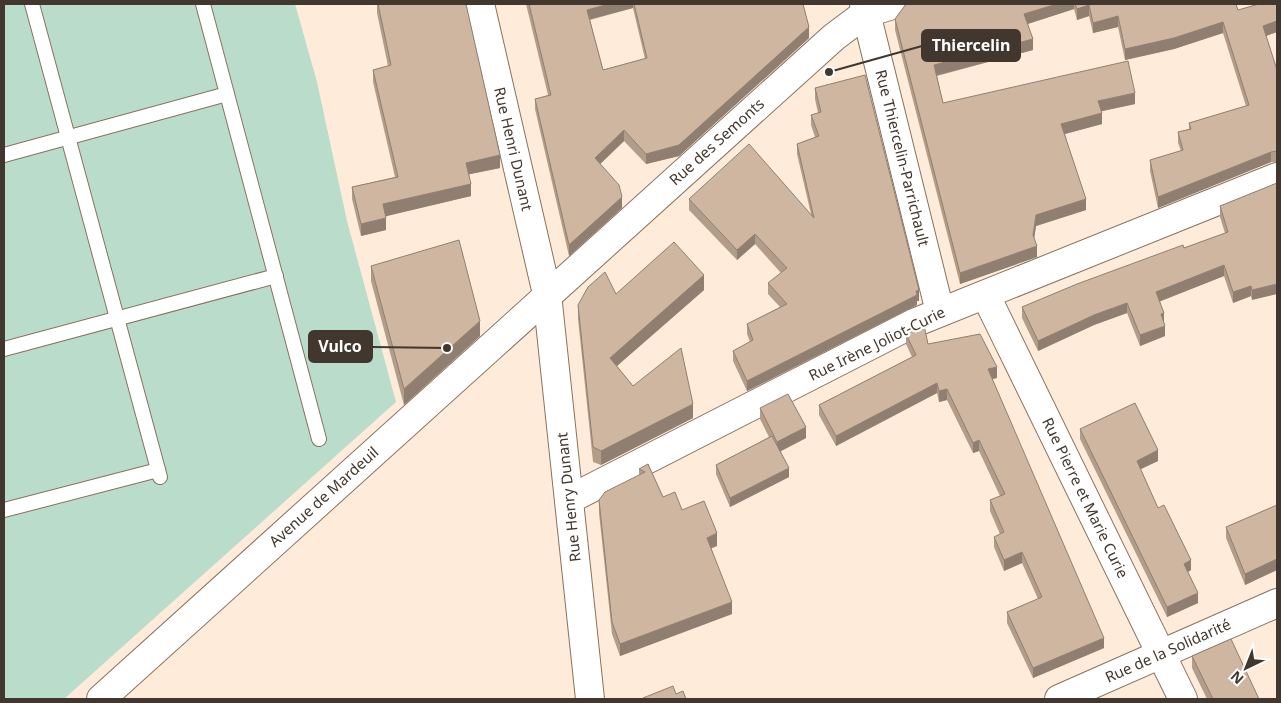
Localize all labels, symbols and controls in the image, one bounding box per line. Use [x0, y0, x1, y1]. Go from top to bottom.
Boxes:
callout: Thiercelin [922, 30, 1020, 61]
text: Thiercelin [932, 34, 1010, 56]
street label: Rue Thiercelin-Parrichault [871, 67, 935, 249]
street label: Rue Henri Dunant [490, 85, 538, 213]
street label: Rue des Semonts [665, 93, 768, 189]
street label: Rue Irène Joliot-Curie [805, 301, 948, 385]
callout: Vulco [309, 331, 372, 362]
text: Vulco [318, 335, 362, 357]
street label: Rue Pierre et Marie Curie [1038, 414, 1134, 581]
street label: Rue Henry Dunant [551, 431, 585, 563]
street label: Avenue de Mardeuil [264, 442, 382, 551]
street label: Rue de la Solidarité [1102, 613, 1233, 687]
north arrow [1221, 643, 1271, 693]
text: N [1226, 667, 1247, 689]

